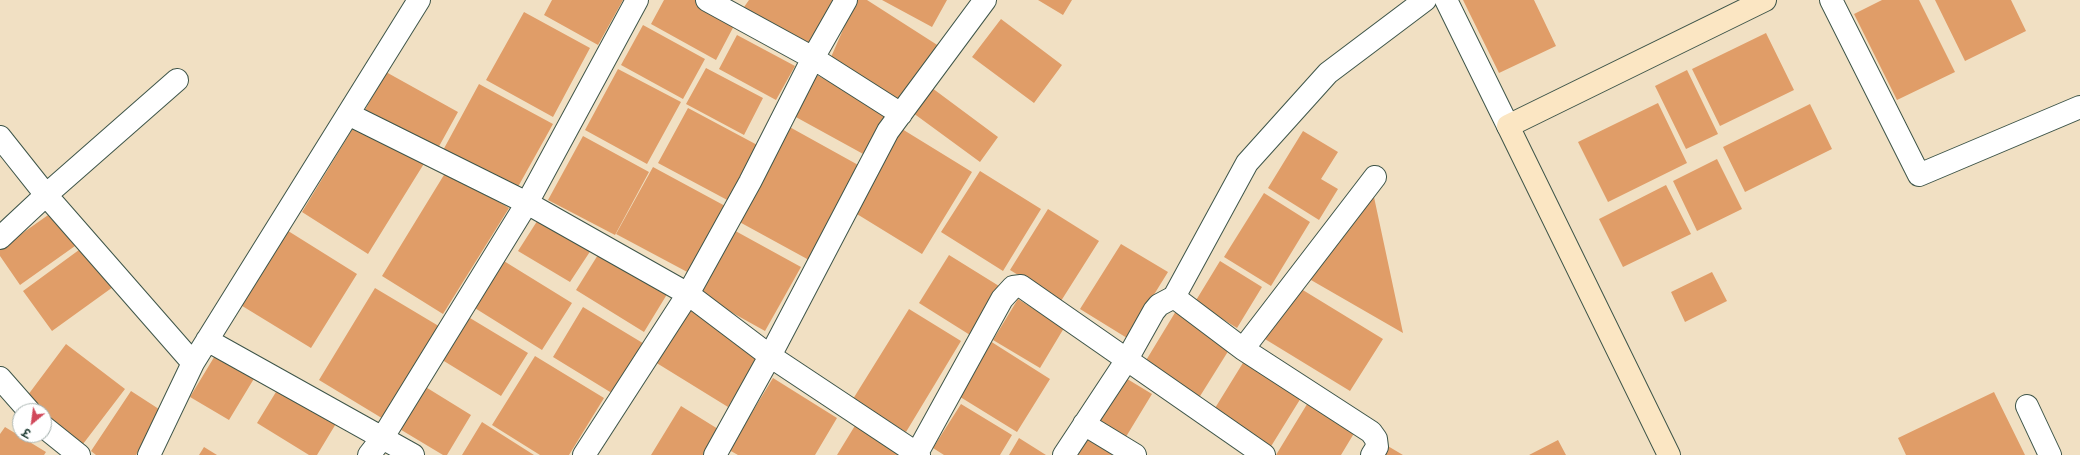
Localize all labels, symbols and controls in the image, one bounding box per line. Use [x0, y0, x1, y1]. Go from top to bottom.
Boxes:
north arrow [12, 403, 52, 443]
text: उ [19, 424, 34, 442]

